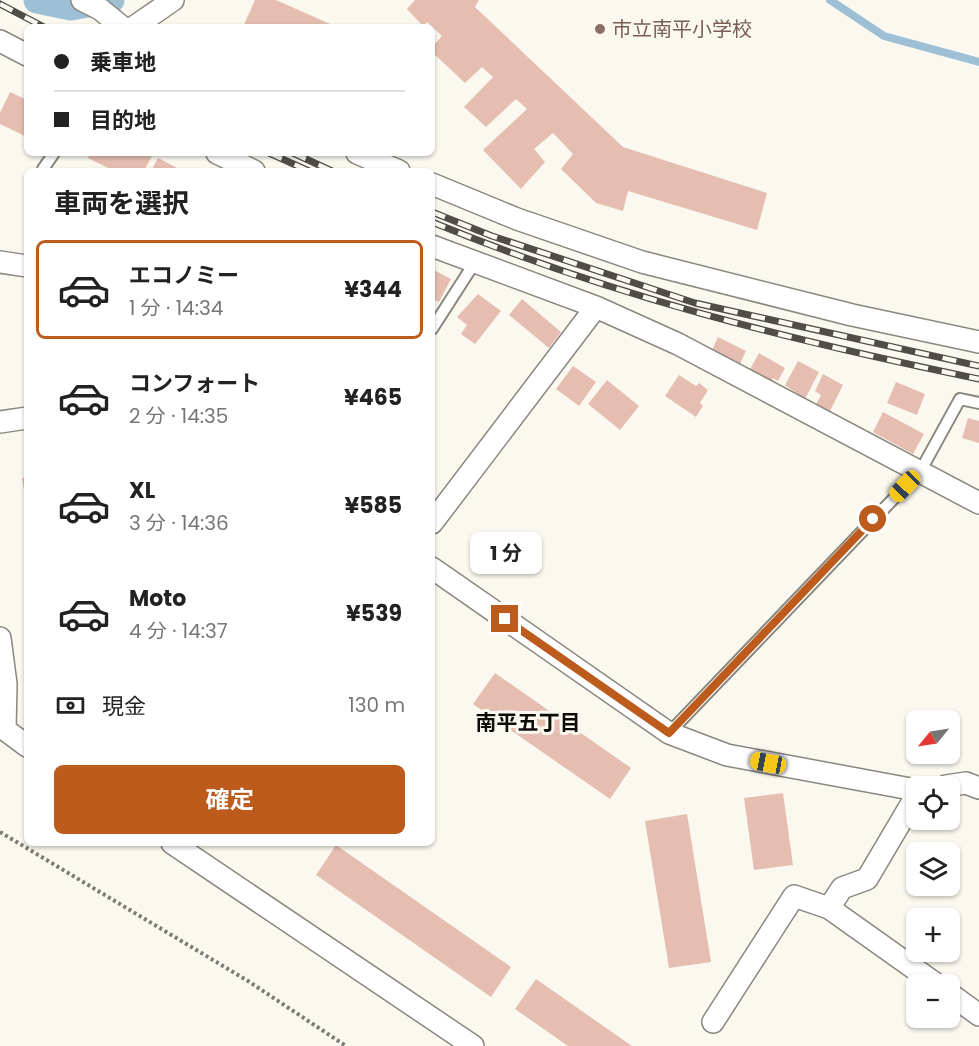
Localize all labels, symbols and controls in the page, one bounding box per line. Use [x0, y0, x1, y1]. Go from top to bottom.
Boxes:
place label: 市立南平小学校 [612, 15, 752, 43]
marker: 市立南平小学校 [593, 22, 607, 36]
text: 乗車地 [90, 47, 156, 78]
text: 目的地 [90, 105, 156, 136]
text: 車両を選択 [54, 185, 189, 222]
text: エコノミー [129, 260, 239, 291]
icon: car [57, 263, 111, 317]
text: ¥344 [344, 274, 402, 305]
text: 1 分 · 14:34 [129, 294, 223, 322]
text: コンフォート [129, 368, 260, 399]
icon: car [57, 371, 111, 425]
text: ¥465 [344, 382, 402, 413]
text: 2 分 · 14:35 [129, 402, 228, 430]
car [886, 467, 924, 505]
text: XL [129, 475, 155, 506]
icon: car [57, 479, 111, 533]
text: ¥585 [344, 490, 402, 521]
route start [859, 505, 886, 532]
text: 3 分 · 14:36 [129, 509, 229, 537]
callout: 1 分 [469, 532, 541, 574]
text: 1 分 [490, 539, 522, 567]
text: Moto [129, 583, 186, 614]
icon: car [57, 587, 111, 641]
text: ¥539 [346, 598, 402, 629]
route end [491, 605, 518, 632]
text: 4 分 · 14:37 [129, 617, 228, 645]
icon: cash [54, 689, 87, 722]
text: 現金 [102, 691, 146, 722]
text: 130 m [348, 691, 405, 719]
district label: 南平五丁目 [476, 708, 581, 737]
north arrow [906, 710, 960, 764]
map controls [906, 710, 960, 1028]
car [749, 751, 787, 775]
button: 確定 [54, 765, 405, 834]
button: locate [906, 776, 960, 830]
button: layers [906, 842, 960, 896]
button: + [906, 908, 960, 962]
button: − [906, 974, 960, 1028]

